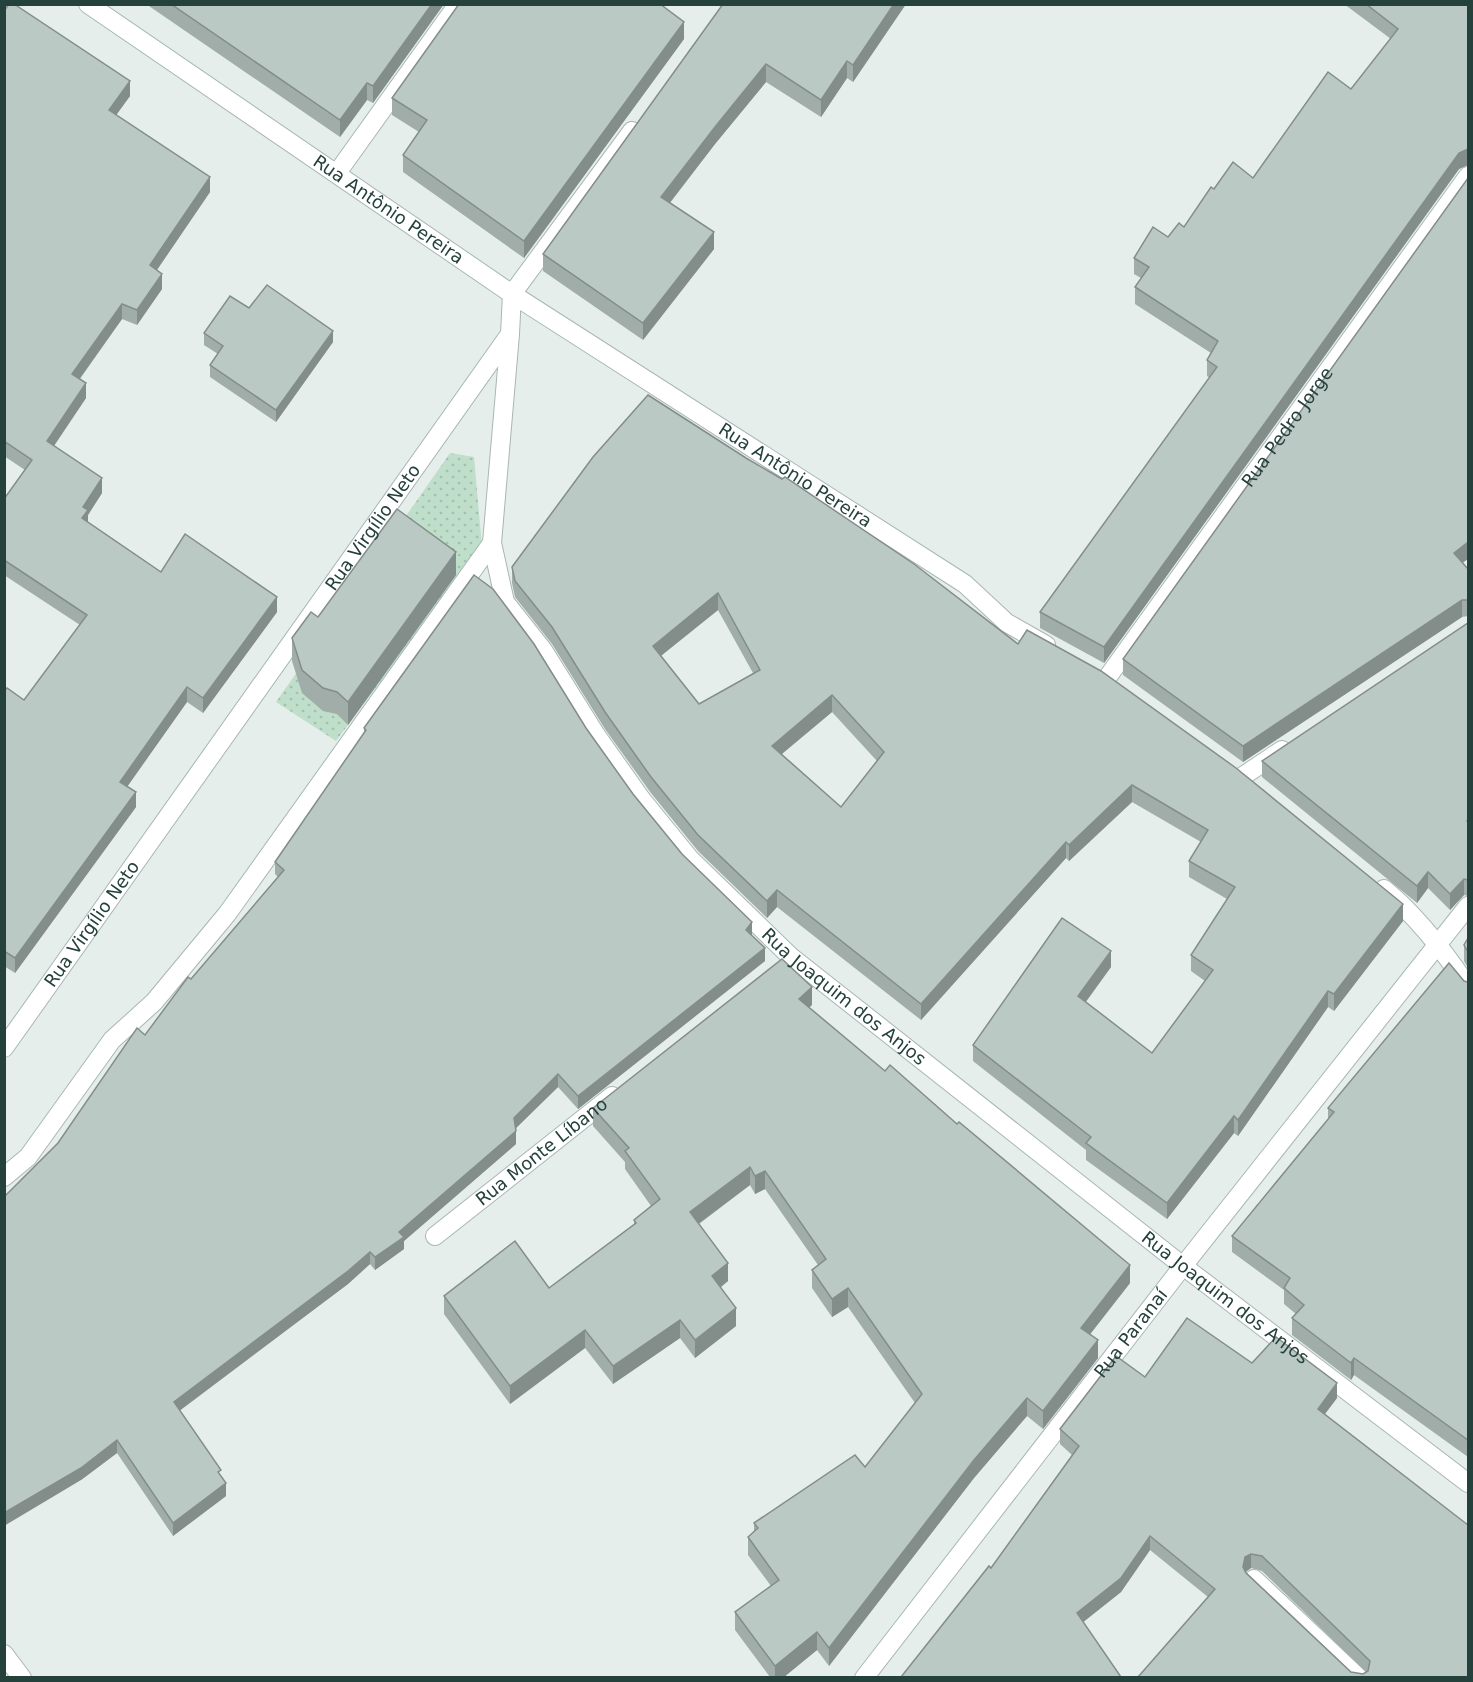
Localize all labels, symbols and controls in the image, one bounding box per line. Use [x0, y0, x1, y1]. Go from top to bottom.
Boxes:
street label: Rua Antônio Pereira [309, 150, 468, 268]
street label: Rua Pedro Jorge [1237, 363, 1337, 491]
street label: Rua Antônio Pereira [715, 418, 876, 532]
street label: Rua Virgílio Neto [321, 460, 424, 594]
street label: Rua Virgílio Neto [40, 857, 143, 991]
street label: Rua Joaquim dos Anjos [758, 924, 930, 1069]
street label: Rua Monte Líbano [471, 1093, 611, 1210]
street label: Rua Joaquim dos Anjos [1138, 1227, 1313, 1368]
street label: Rua Paranaí [1090, 1283, 1172, 1382]

